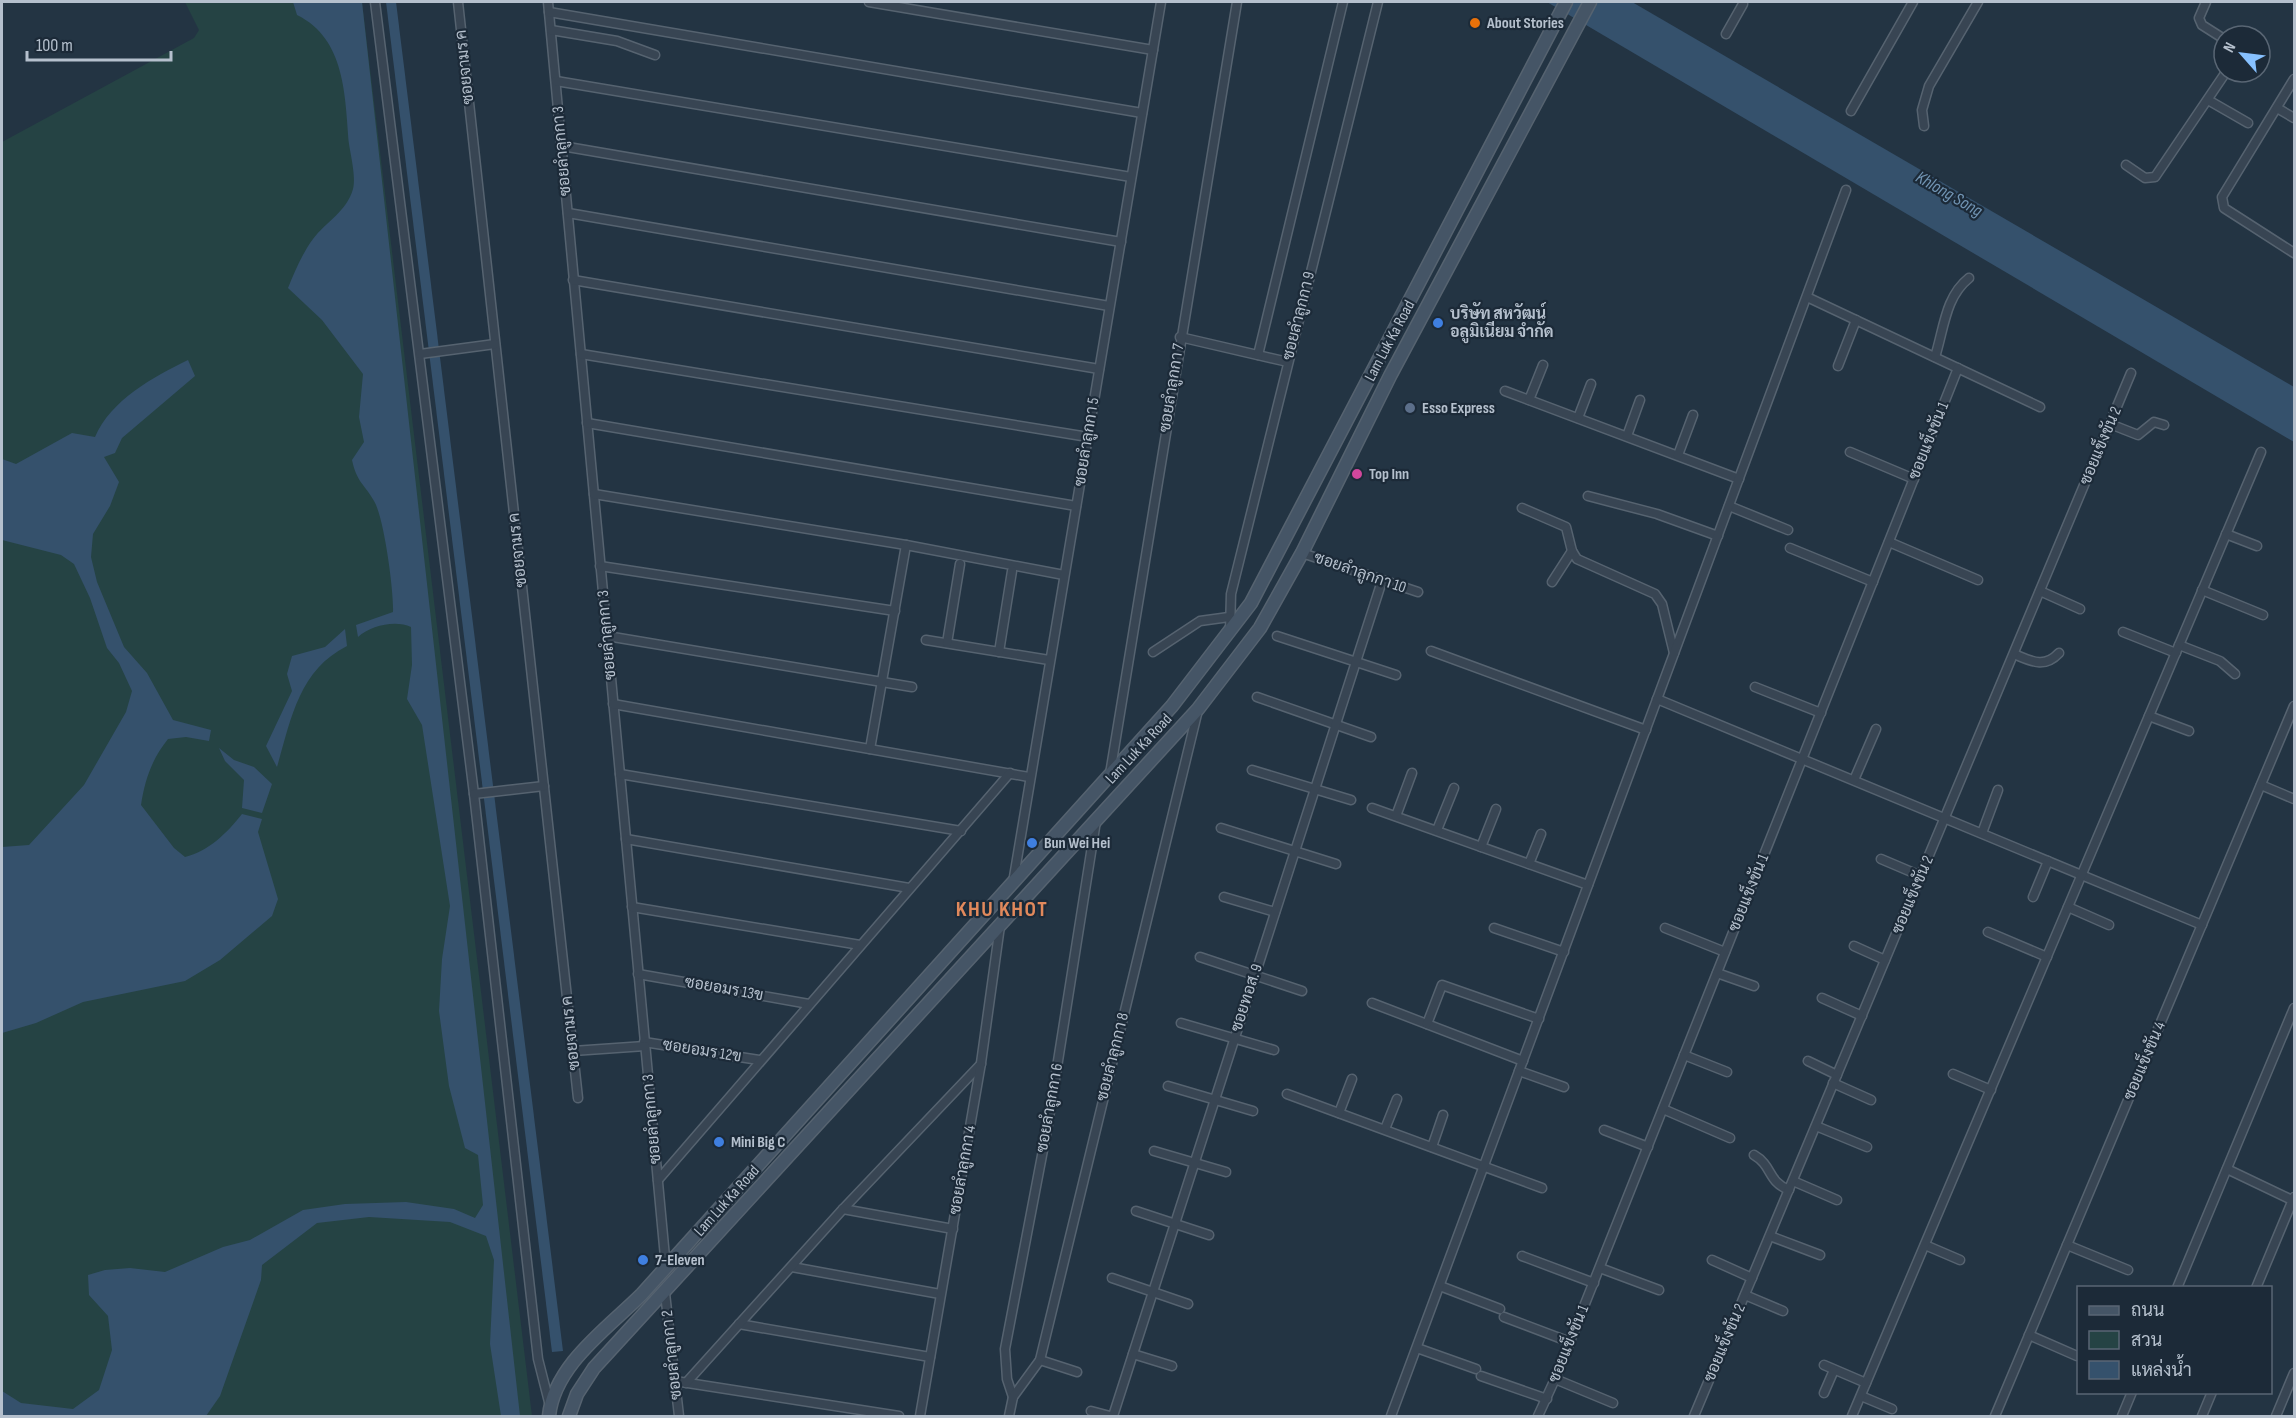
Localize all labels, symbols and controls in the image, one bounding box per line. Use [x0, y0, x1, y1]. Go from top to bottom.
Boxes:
place label: About Stories [1486, 14, 1564, 33]
marker: About Stories [1468, 16, 1482, 30]
scale bar [27, 24, 171, 62]
north arrow [2212, 24, 2272, 84]
street label: ซอยจามร ค [452, 29, 478, 105]
text: 100 m [36, 35, 73, 56]
text: N [2220, 39, 2240, 56]
street label: ซอยลำลูกกา 3 [548, 105, 576, 197]
water label: Khlong Song [1912, 167, 1987, 222]
street label: ซอยลำลูกกา 9 [1278, 270, 1320, 362]
street label: Lam Luk Ka Road [1361, 297, 1419, 385]
place label: บริษัท สหวัฒน์ อลูมิเนียม จำกัด [1450, 302, 1554, 344]
marker: บริษัท สหวัฒน์ อลูมิเนียม จำกัด [1431, 316, 1445, 330]
street label: ซอยลำลูกกา 7 [1155, 341, 1189, 434]
street label: ซอยลำลูกกา 5 [1070, 396, 1104, 488]
street label: ซอยแข็งขัน 1 [1900, 397, 1953, 483]
place label: Esso Express [1422, 399, 1495, 418]
marker: Esso Express [1403, 401, 1417, 415]
street label: ซอยแข็งขัน 2 [2071, 402, 2126, 488]
place label: Top Inn [1369, 465, 1409, 484]
marker: Top Inn [1350, 467, 1364, 481]
street label: ซอยจามร ค [505, 512, 531, 588]
street label: ซอยลำลูกกา 10 [1311, 547, 1409, 599]
street label: ซอยลำลูกกา 3 [593, 589, 621, 681]
street label: Lam Luk Ka Road [1102, 710, 1176, 788]
place label: Bun Wei Hei [1044, 834, 1110, 853]
marker: Bun Wei Hei [1025, 836, 1039, 850]
street label: ซอยแข็งขัน 1 [1720, 849, 1773, 935]
street label: ซอยแข็งขัน 2 [1883, 851, 1938, 937]
district label: KHU KHOT [956, 896, 1048, 923]
street label: ซอยทอส. 9 [1227, 962, 1267, 1034]
street label: ซอยอมร 13ข [683, 973, 765, 1005]
street label: ซอยจามร ค [558, 995, 584, 1071]
street label: ซอยลำลูกกา 8 [1092, 1011, 1134, 1103]
street label: ซอยแข็งขัน 4 [2115, 1017, 2170, 1103]
street label: ซอยอมร 12ข [661, 1035, 743, 1067]
street label: ซอยลำลูกกา 6 [1032, 1062, 1068, 1154]
street label: ซอยลำลูกกา 3 [638, 1073, 666, 1165]
street label: ซอยลำลูกกา 4 [945, 1123, 981, 1216]
place label: Mini Big C [731, 1133, 786, 1152]
marker: Mini Big C [712, 1135, 726, 1149]
street label: Lam Luk Ka Road [690, 1162, 764, 1240]
place label: 7-Eleven [655, 1251, 705, 1270]
marker: 7-Eleven [636, 1253, 650, 1267]
legend [2077, 1286, 2272, 1394]
street label: ซอยแข็งขัน 2 [1695, 1299, 1750, 1385]
street label: ซอยแข็งขัน 1 [1540, 1300, 1593, 1386]
text: ถนน [2131, 1300, 2164, 1321]
street label: ซอยลำลูกกา 2 [657, 1309, 687, 1401]
text: สวน [2131, 1330, 2162, 1351]
text: แหล่งน้ำ [2131, 1354, 2192, 1381]

